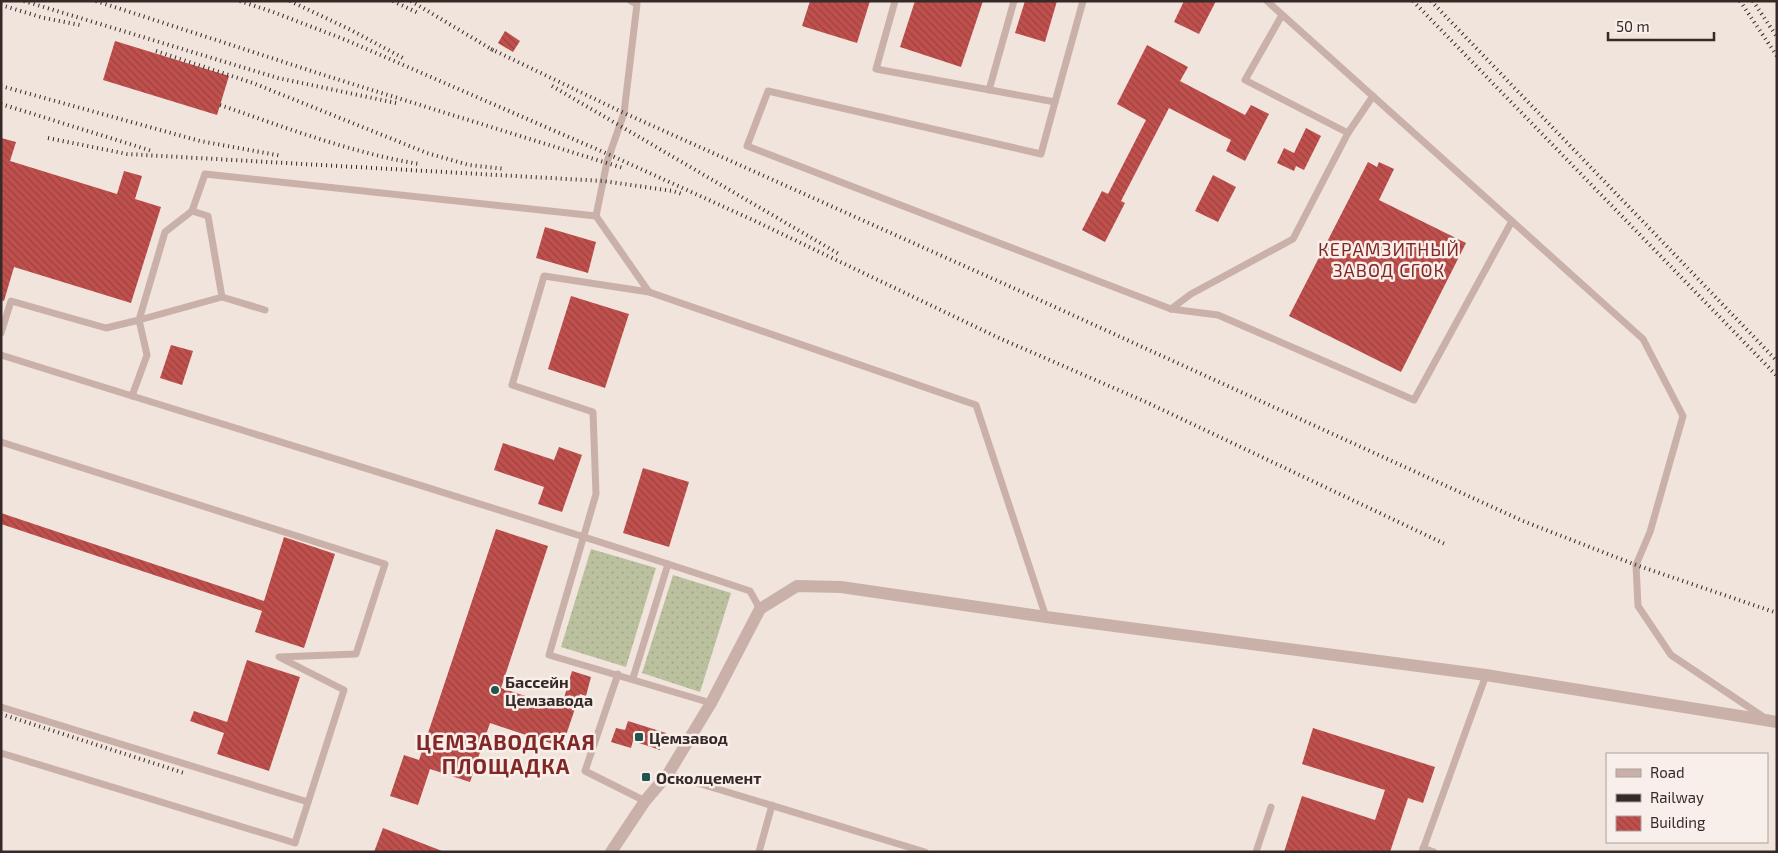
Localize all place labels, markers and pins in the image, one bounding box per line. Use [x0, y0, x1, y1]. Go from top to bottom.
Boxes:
place label: Бассейн Цемзавода [505, 672, 593, 709]
marker: Бассейн Цемзавода [489, 684, 501, 696]
place label: Цемзавод [649, 728, 728, 747]
marker: Цемзавод [633, 731, 645, 743]
place label: Осколцемент [656, 768, 761, 787]
marker: Осколцемент [640, 771, 652, 783]

